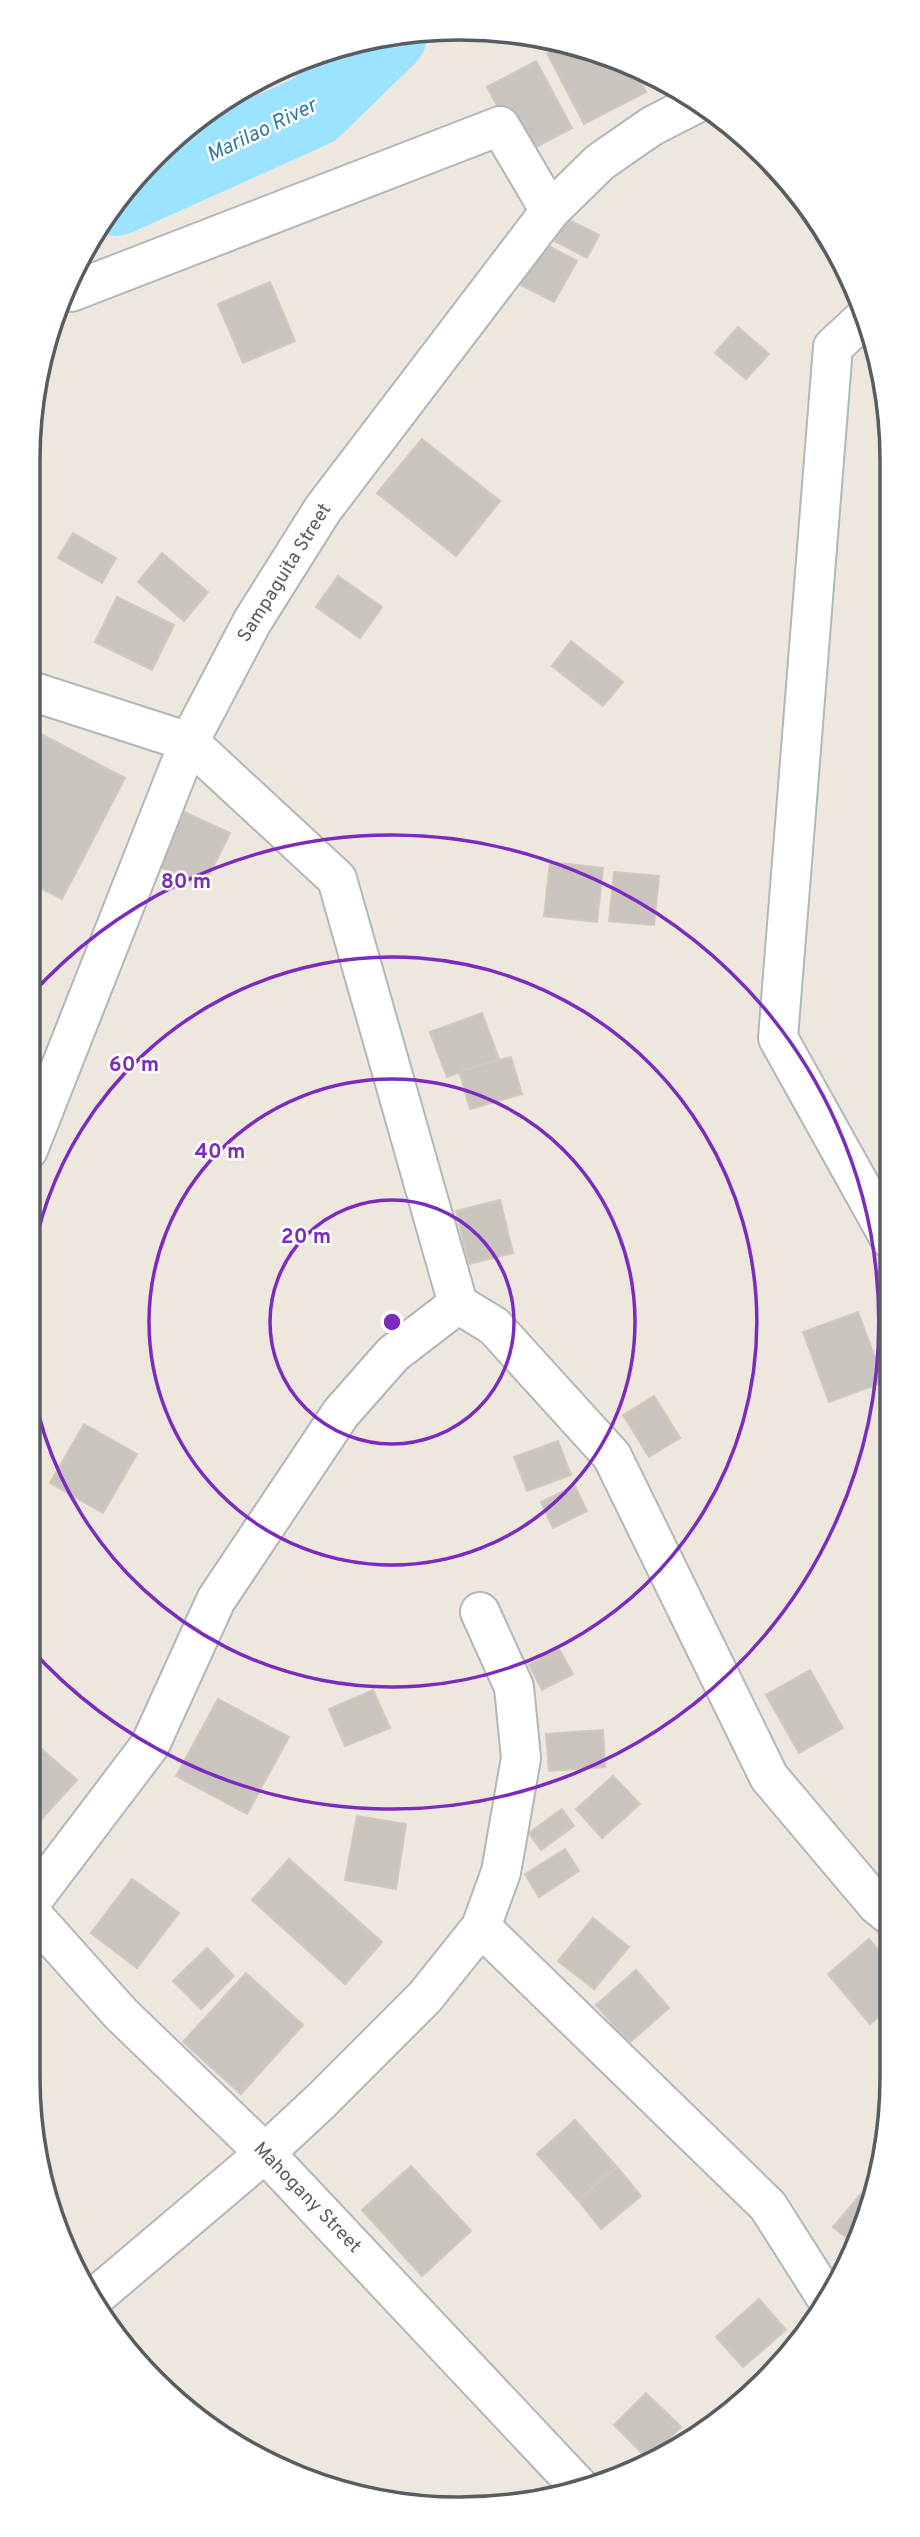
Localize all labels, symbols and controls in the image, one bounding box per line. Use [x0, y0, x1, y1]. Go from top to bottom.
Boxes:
water label: Marilao River [202, 92, 323, 169]
street label: Sampaguita Street [233, 499, 337, 647]
text: 80 m [161, 869, 211, 896]
text: 60 m [109, 1052, 159, 1079]
text: 40 m [195, 1139, 245, 1166]
text: 20 m [281, 1224, 331, 1251]
centre of rings [380, 1310, 404, 1334]
street label: Mahogany Street [248, 2137, 366, 2259]

